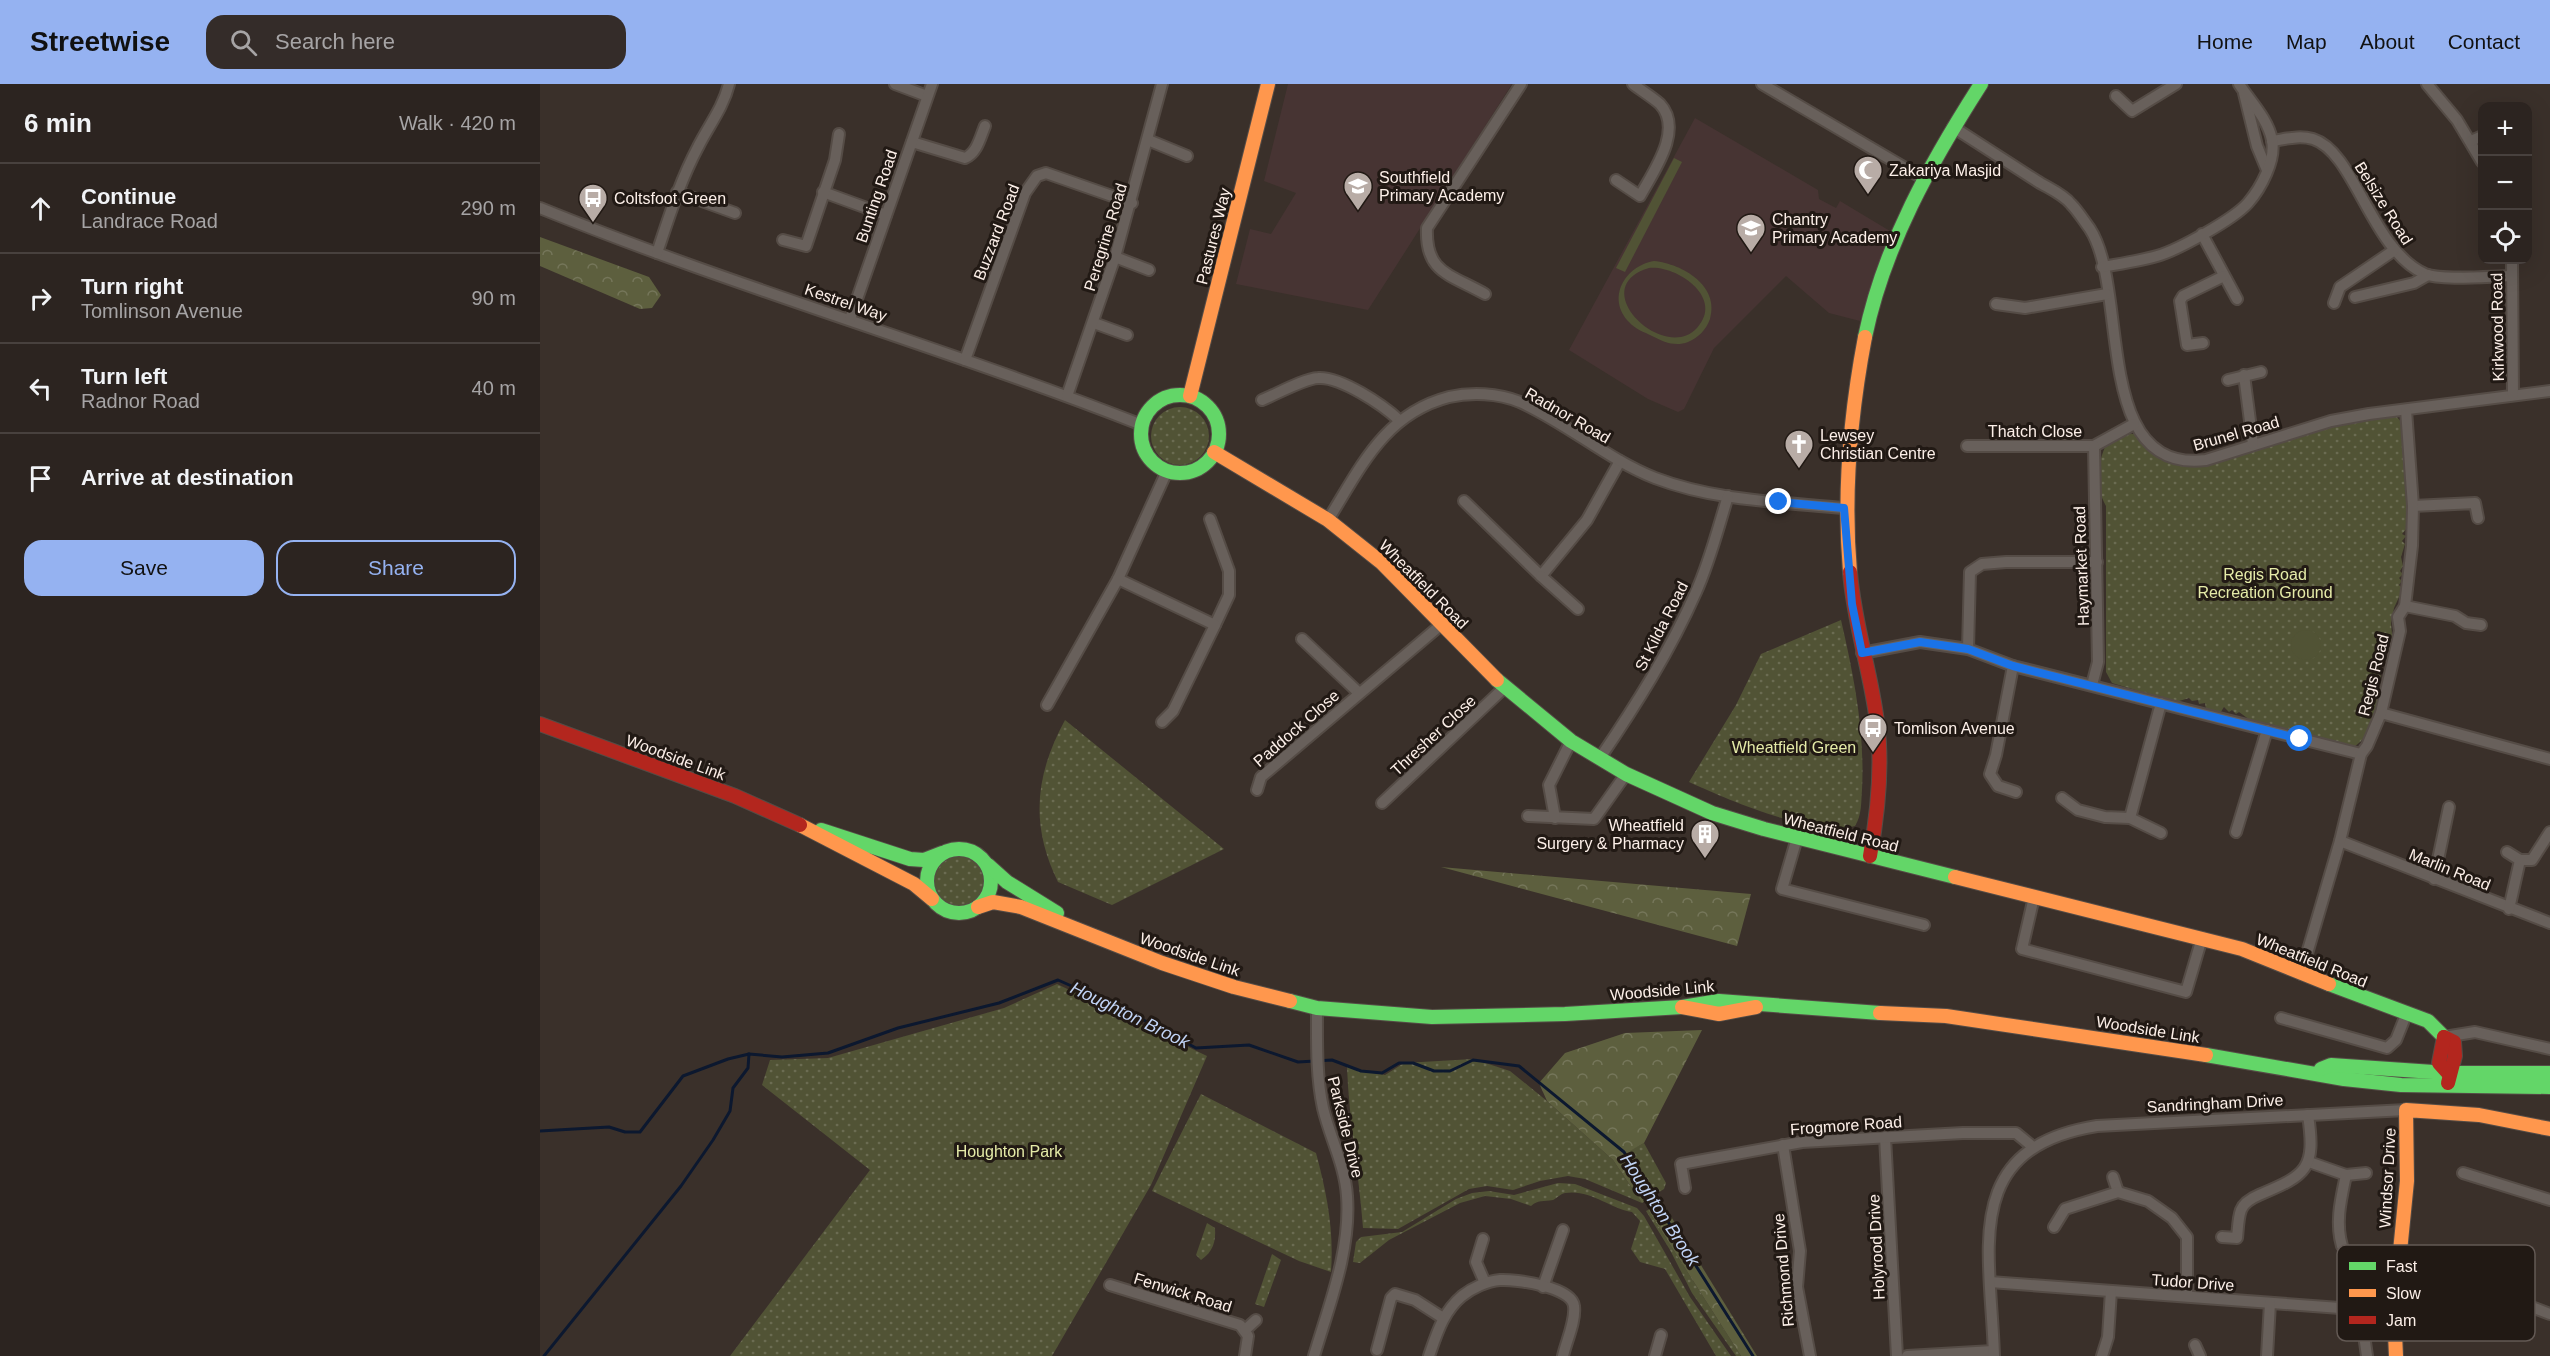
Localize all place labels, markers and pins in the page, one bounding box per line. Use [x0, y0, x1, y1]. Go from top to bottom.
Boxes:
mosque icon: Zakariya Masjid [1852, 154, 1884, 196]
place label: Zakariya Masjid [1889, 162, 2001, 179]
place label: Southfield Primary Academy [1379, 169, 1504, 204]
school or university icon: Southfield Primary Academy [1342, 170, 1374, 212]
bus stop icon: Coltsfoot Green [577, 182, 609, 224]
place label: Coltsfoot Green [614, 190, 726, 207]
place label: Chantry Primary Academy [1772, 211, 1897, 246]
school or university icon: Chantry Primary Academy [1735, 212, 1767, 254]
place label: Lewsey Christian Centre [1820, 427, 1936, 462]
church icon: Lewsey Christian Centre [1783, 428, 1815, 470]
bus stop icon: Tomlison Avenue [1857, 712, 1889, 754]
place label: Tomlison Avenue [1894, 720, 2015, 737]
place label: Wheatfield Surgery & Pharmacy [1536, 817, 1684, 852]
building icon: Wheatfield Surgery & Pharmacy [1689, 818, 1721, 860]

